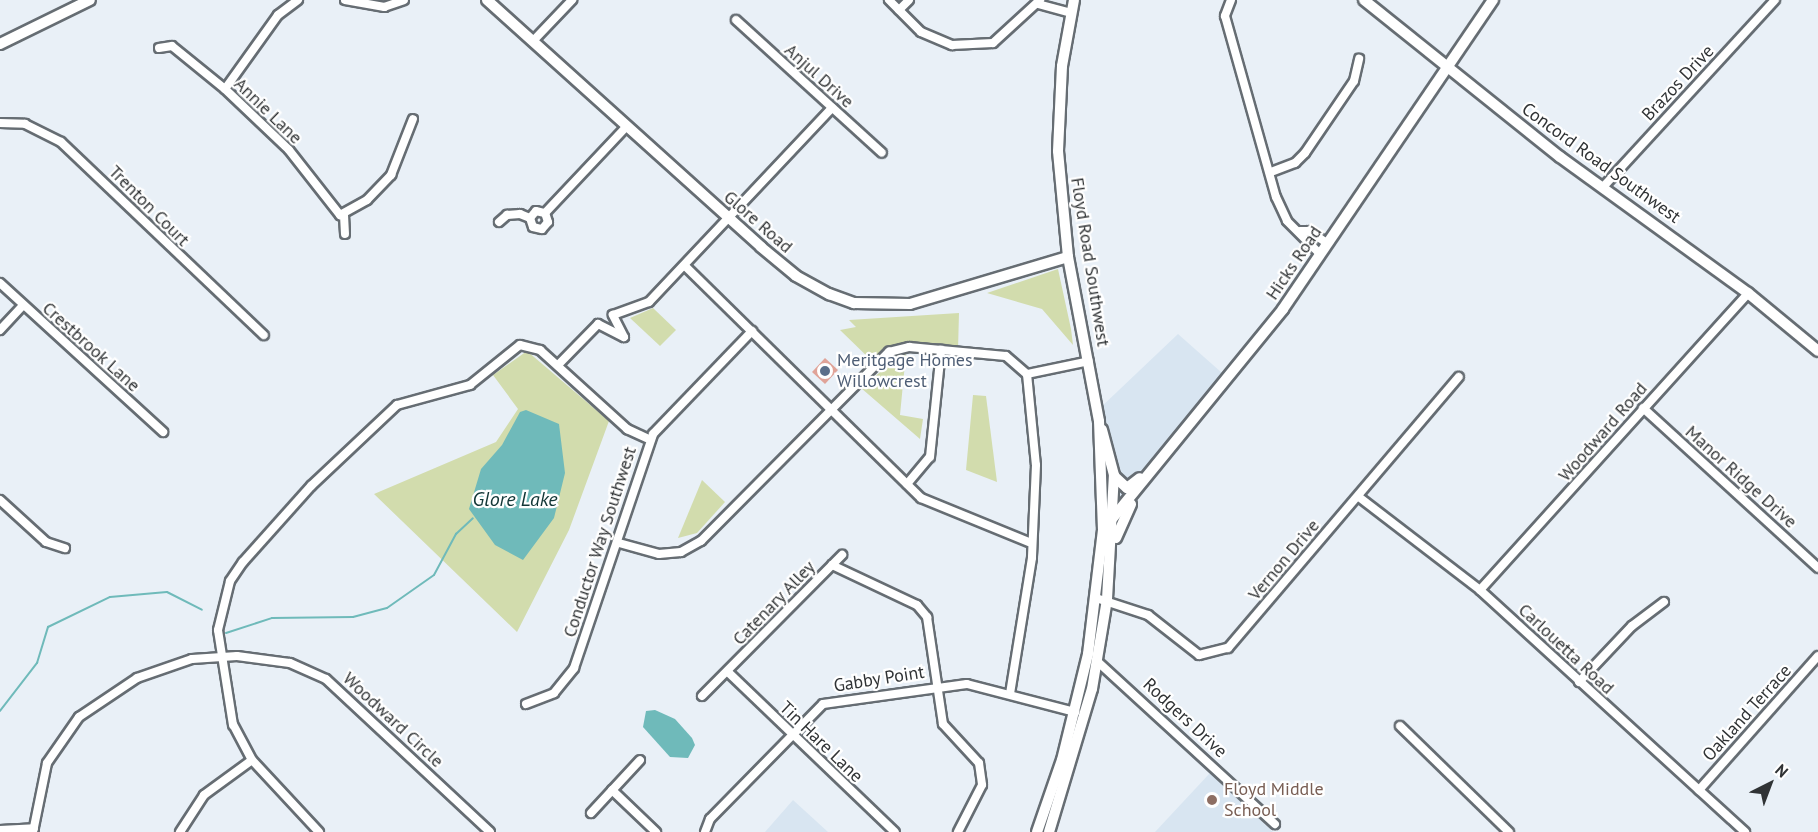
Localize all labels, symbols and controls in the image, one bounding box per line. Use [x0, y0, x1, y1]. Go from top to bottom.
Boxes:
street label: Anjul Drive [780, 39, 858, 113]
street label: Brazos Drive [1637, 41, 1719, 125]
street label: Annie Lane [230, 73, 306, 149]
street label: Concord Road Southwest [1518, 98, 1684, 228]
street label: Trenton Court [104, 161, 194, 251]
street label: Floyd Road Southwest [1066, 176, 1114, 348]
street label: Glore Road [719, 186, 797, 258]
street label: Hicks Road [1262, 222, 1326, 304]
street label: Crestbrook Lane [38, 297, 144, 397]
place label: Meritgage Homes Willowcrest [837, 350, 973, 392]
marker: Meritgage Homes Willowcrest [818, 364, 832, 378]
street label: Woodward Road [1554, 378, 1652, 486]
street label: Manor Ridge Drive [1681, 421, 1801, 533]
street label: Conductor Way Southwest [559, 443, 641, 641]
water label: Glore Lake [473, 487, 557, 511]
street label: Vernon Drive [1244, 515, 1324, 605]
street label: Catenary Alley [728, 556, 820, 650]
street label: Carlouetta Road [1514, 599, 1618, 699]
street label: Oakland Terrace [1698, 660, 1796, 766]
street label: Gabby Point [832, 661, 926, 697]
street label: Woodward Circle [338, 668, 448, 772]
street label: Rodgers Drive [1139, 674, 1231, 762]
street label: Tin Hare Lane [775, 697, 867, 787]
north arrow [1740, 754, 1800, 814]
text: N [1771, 760, 1793, 782]
place label: Floyd Middle School [1224, 779, 1324, 822]
marker: Floyd Middle School [1205, 793, 1219, 807]

